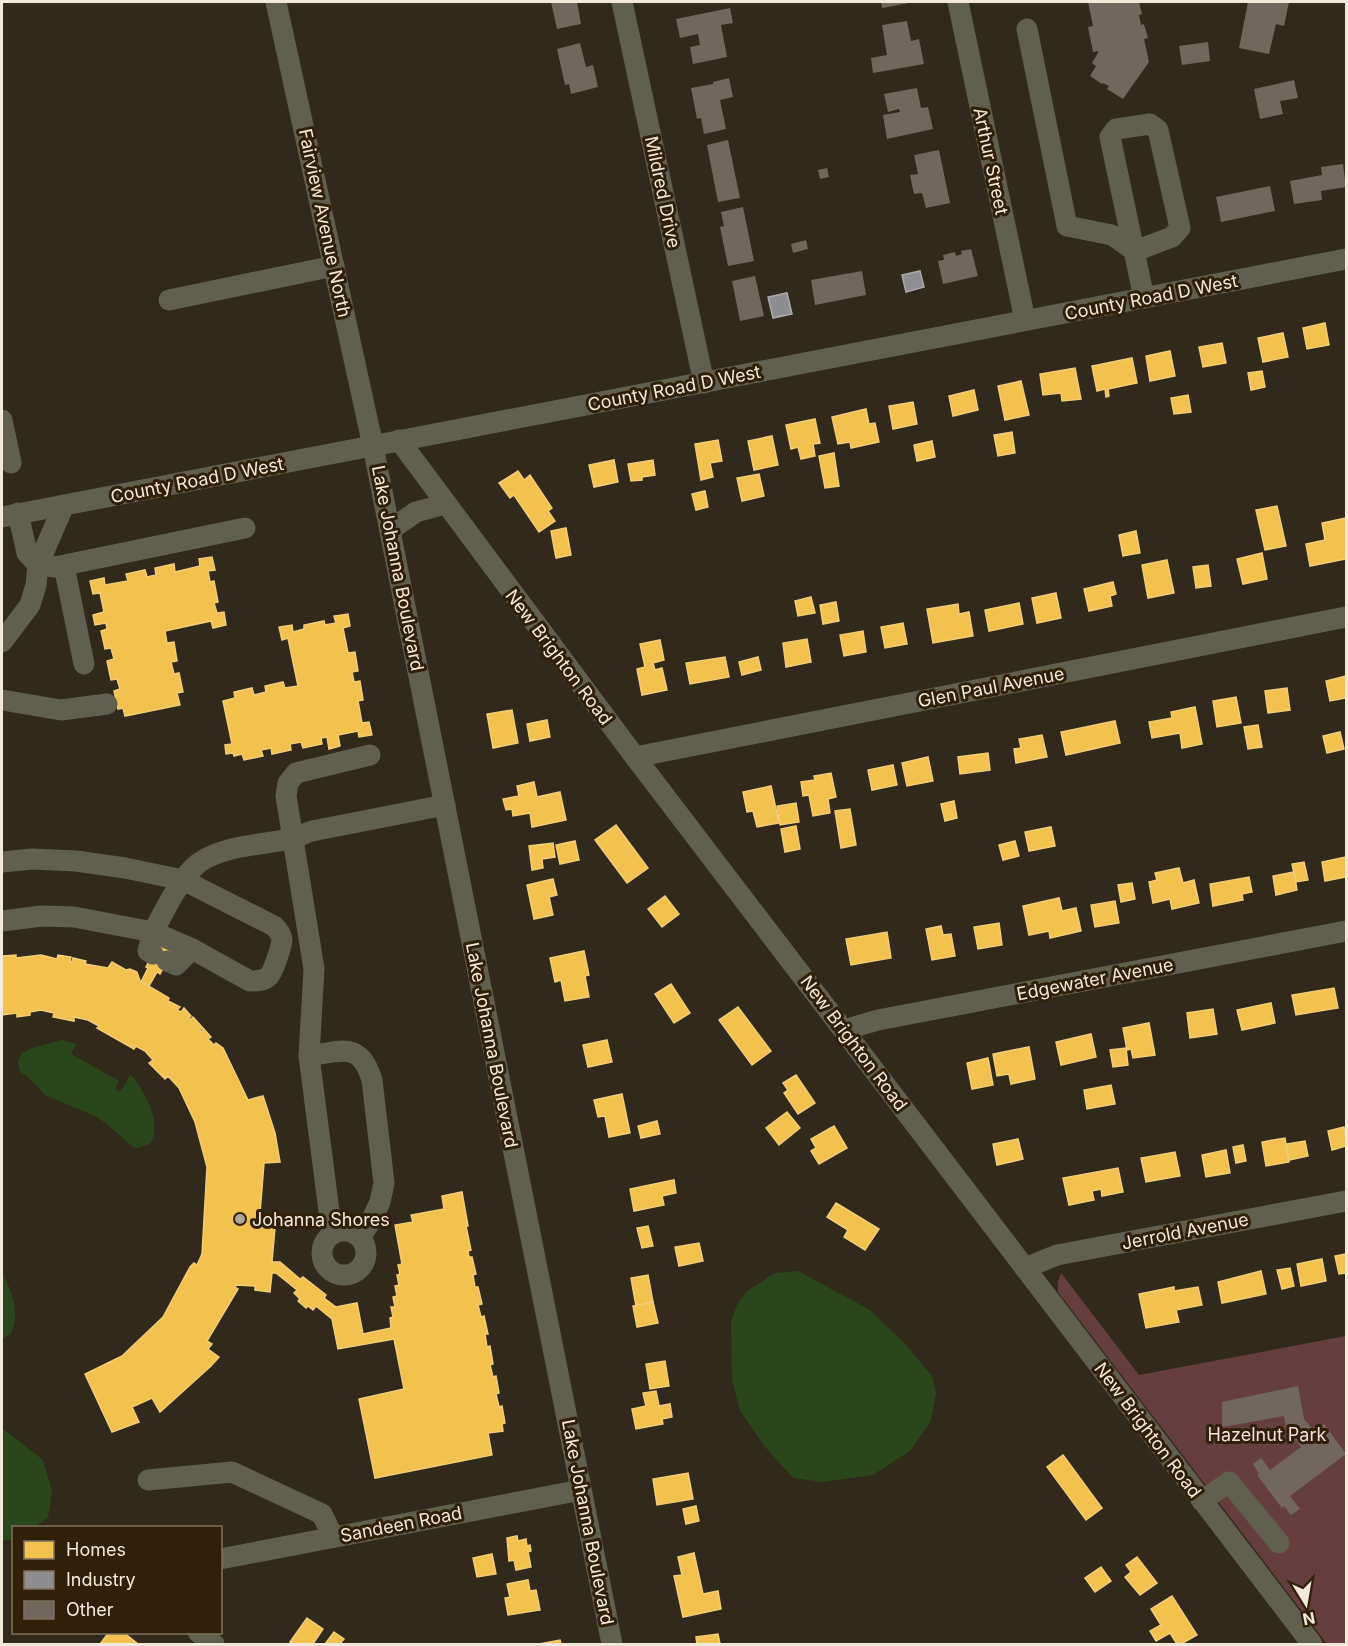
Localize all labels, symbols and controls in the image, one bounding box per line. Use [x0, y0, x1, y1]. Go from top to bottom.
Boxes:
street label: Arthur Street [969, 105, 1013, 217]
street label: Fairview Avenue North [295, 127, 355, 319]
street label: Mildred Drive [641, 134, 685, 250]
street label: County Road D West [1063, 270, 1239, 324]
street label: County Road D West [586, 361, 762, 415]
street label: County Road D West [109, 453, 285, 507]
street label: Lake Johanna Boulevard [368, 463, 428, 673]
street label: New Brighton Road [501, 585, 617, 729]
street label: Glen Paul Avenue [916, 662, 1066, 712]
street label: Lake Johanna Boulevard [462, 940, 522, 1150]
street label: Edgewater Avenue [1015, 954, 1175, 1004]
street label: New Brighton Road [796, 971, 912, 1115]
street label: Jerrold Avenue [1120, 1208, 1250, 1254]
place label: Johanna Shores [252, 1209, 390, 1230]
marker: Johanna Shores [233, 1212, 247, 1226]
street label: New Brighton Road [1090, 1358, 1206, 1502]
street label: Lake Johanna Boulevard [558, 1417, 618, 1627]
park label: Hazelnut Park [1208, 1424, 1327, 1445]
street label: Sandeen Road [338, 1502, 464, 1546]
legend [12, 1526, 222, 1634]
text: Homes [66, 1539, 126, 1560]
text: Industry [66, 1569, 136, 1590]
north arrow [1276, 1574, 1336, 1634]
text: Other [66, 1599, 114, 1620]
text: N [1301, 1608, 1317, 1630]

